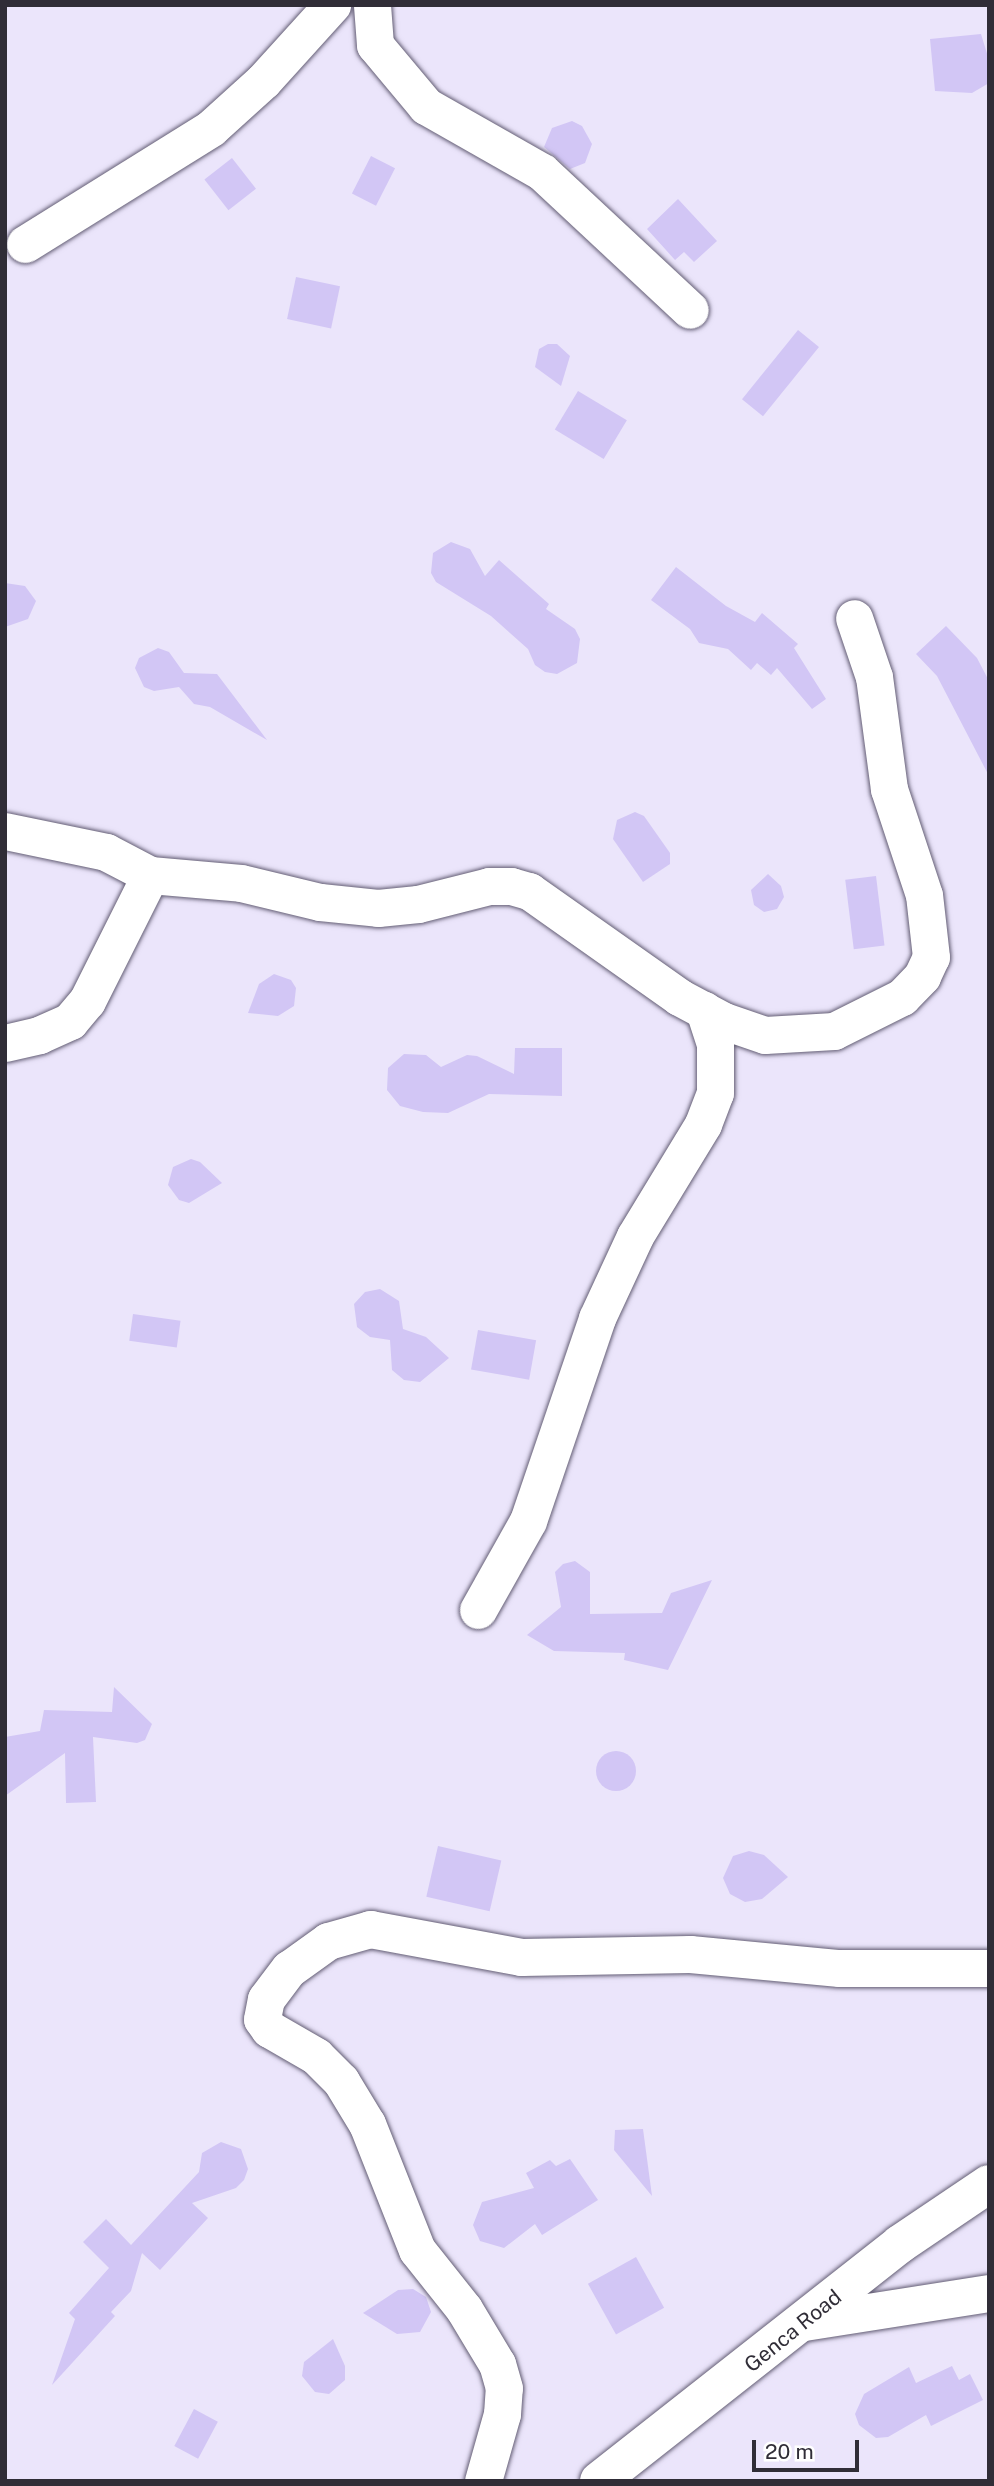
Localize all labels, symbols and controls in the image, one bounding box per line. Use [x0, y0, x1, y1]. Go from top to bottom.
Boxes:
street label: Genca Road [740, 2284, 846, 2378]
scale bar [756, 2426, 863, 2470]
text: 20 m [765, 2439, 814, 2464]

